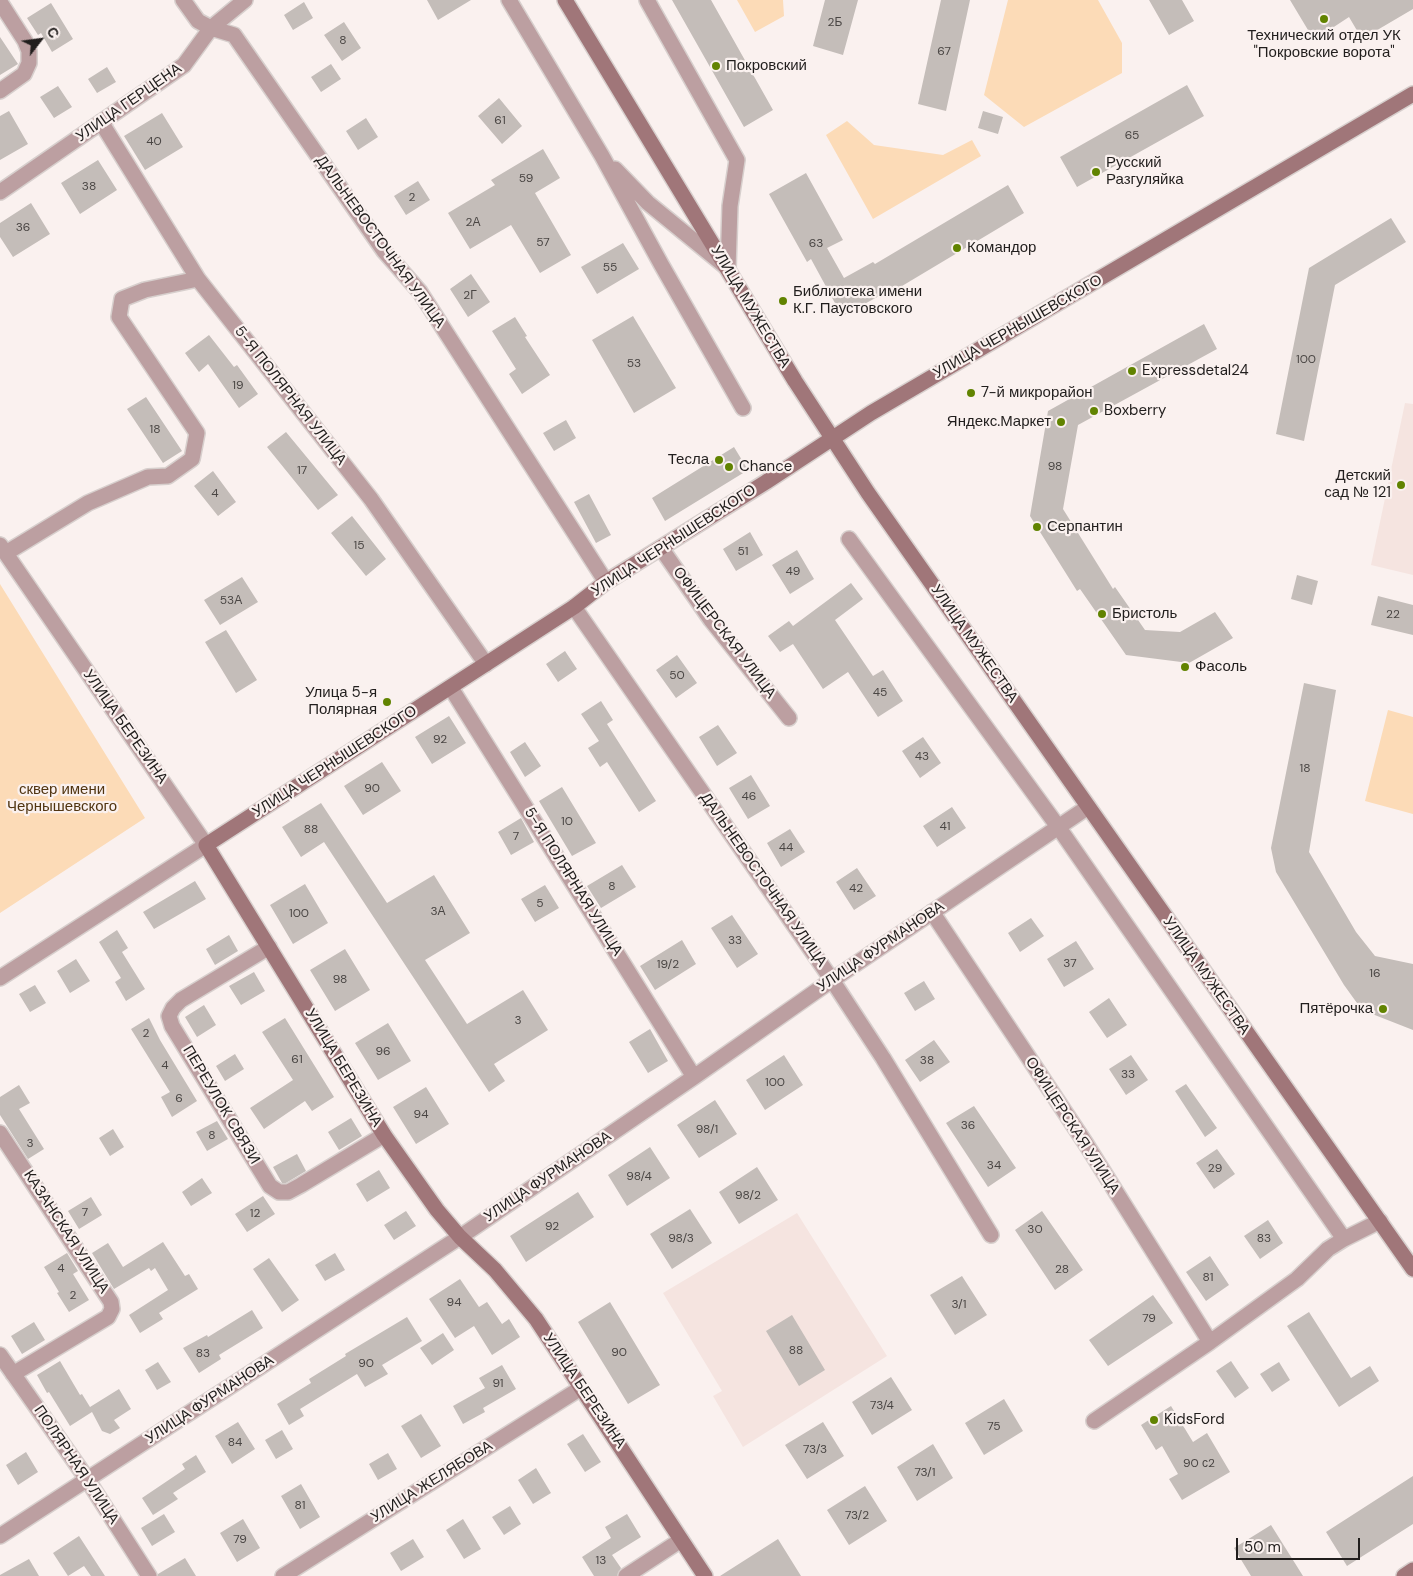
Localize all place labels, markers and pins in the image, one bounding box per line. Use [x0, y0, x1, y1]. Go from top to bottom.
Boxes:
marker: Технический отдел УК "Покровские ворота" [1318, 13, 1330, 25]
place label: Технический отдел УК "Покровские ворота" [1247, 27, 1401, 62]
place label: Покровский [726, 57, 807, 75]
marker: Покровский [710, 60, 722, 72]
place label: Русский Разгуляйка [1106, 154, 1184, 189]
marker: Русский Разгуляйка [1090, 166, 1102, 178]
place label: Командор [967, 239, 1036, 257]
marker: Командор [951, 242, 963, 254]
place label: Библиотека имени К.Г. Паустовского [793, 283, 922, 318]
marker: Библиотека имени К.Г. Паустовского [777, 295, 789, 307]
place label: Expressdetal24 [1142, 362, 1249, 380]
marker: Expressdetal24 [1126, 365, 1138, 377]
place label: 7-й микрорайон [981, 384, 1093, 402]
marker: 7-й микрорайон [965, 387, 977, 399]
place label: Boxberry [1104, 402, 1166, 420]
marker: Boxberry [1088, 405, 1100, 417]
place label: Яндекс.Маркет [947, 413, 1051, 431]
marker: Яндекс.Маркет [1055, 416, 1067, 428]
place label: Тесла [668, 451, 709, 469]
marker: Тесла [713, 454, 725, 466]
place label: Chance [739, 458, 792, 476]
marker: Chance [723, 461, 735, 473]
place label: Детский сад № 121 [1324, 467, 1391, 502]
marker: Детский сад № 121 [1395, 479, 1407, 491]
place label: Серпантин [1047, 518, 1123, 536]
marker: Серпантин [1031, 521, 1043, 533]
place label: Бристоль [1112, 605, 1177, 623]
marker: Бристоль [1096, 608, 1108, 620]
place label: Фасоль [1195, 658, 1247, 676]
marker: Фасоль [1179, 661, 1191, 673]
place label: Улица 5-я Полярная [305, 684, 377, 719]
marker: Улица 5-я Полярная [381, 696, 393, 708]
place label: Пятёрочка [1299, 1000, 1373, 1018]
marker: Пятёрочка [1377, 1003, 1389, 1015]
place label: KidsFord [1164, 1411, 1225, 1429]
marker: KidsFord [1148, 1414, 1160, 1426]

